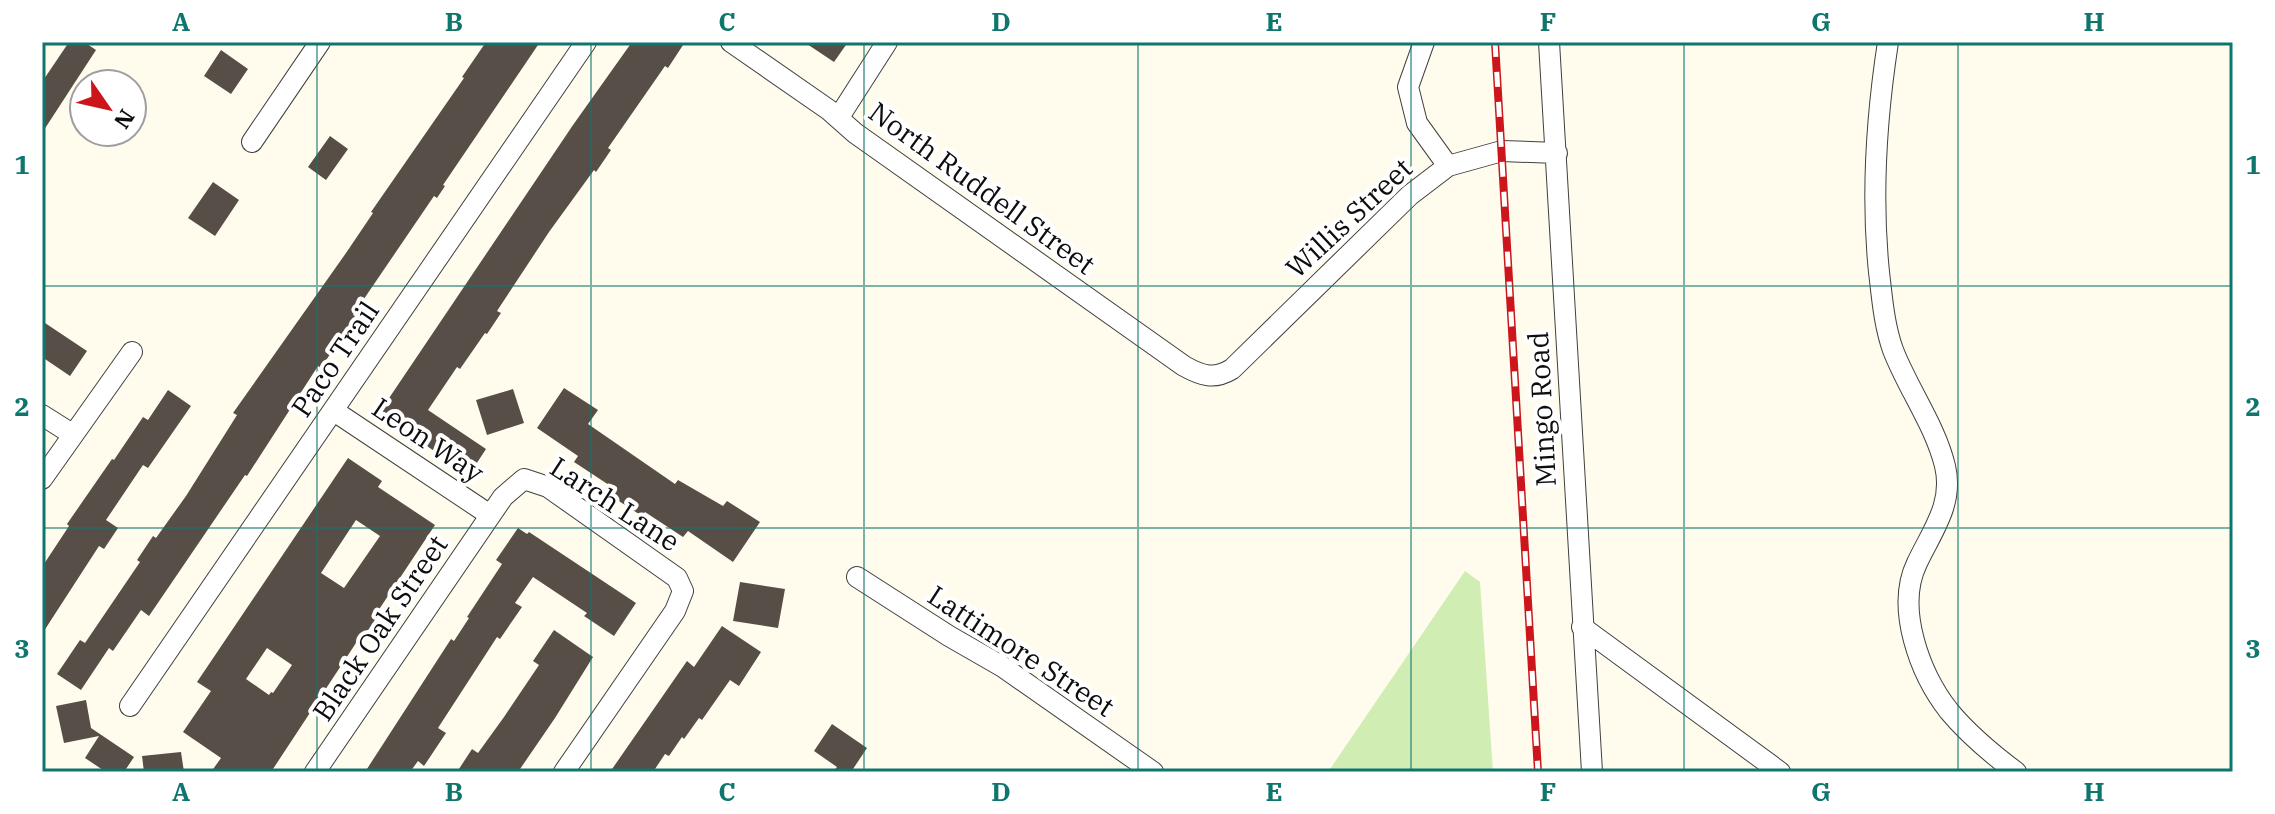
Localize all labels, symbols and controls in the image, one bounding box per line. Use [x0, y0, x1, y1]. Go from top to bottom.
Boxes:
text: A [172, 4, 190, 38]
text: B [445, 4, 463, 38]
text: C [718, 4, 736, 38]
text: D [991, 4, 1011, 38]
text: E [1265, 4, 1283, 38]
text: F [1540, 4, 1556, 38]
text: G [1811, 4, 1831, 38]
text: H [2083, 4, 2105, 38]
north arrow [68, 68, 148, 148]
street label: North Ruddell Street [862, 93, 1103, 282]
text: N [108, 104, 142, 135]
text: 1 [14, 147, 30, 181]
text: 1 [2245, 147, 2261, 181]
street label: Willis Street [1278, 149, 1420, 286]
street label: Paco Trail [282, 294, 387, 424]
street label: Mingo Road [1519, 331, 1564, 488]
text: 2 [14, 389, 30, 423]
street label: Leon Way [365, 389, 491, 491]
text: 2 [2245, 389, 2261, 423]
street label: Larch Lane [543, 448, 687, 559]
street label: Black Oak Street [304, 528, 456, 728]
street label: Lattimore Street [921, 577, 1122, 725]
text: 3 [14, 631, 30, 665]
text: 3 [2245, 631, 2261, 665]
text: A [172, 774, 190, 808]
text: B [445, 774, 463, 808]
text: C [718, 774, 736, 808]
text: D [991, 774, 1011, 808]
text: E [1265, 774, 1283, 808]
text: F [1540, 774, 1556, 808]
text: G [1811, 774, 1831, 808]
text: H [2083, 774, 2105, 808]

